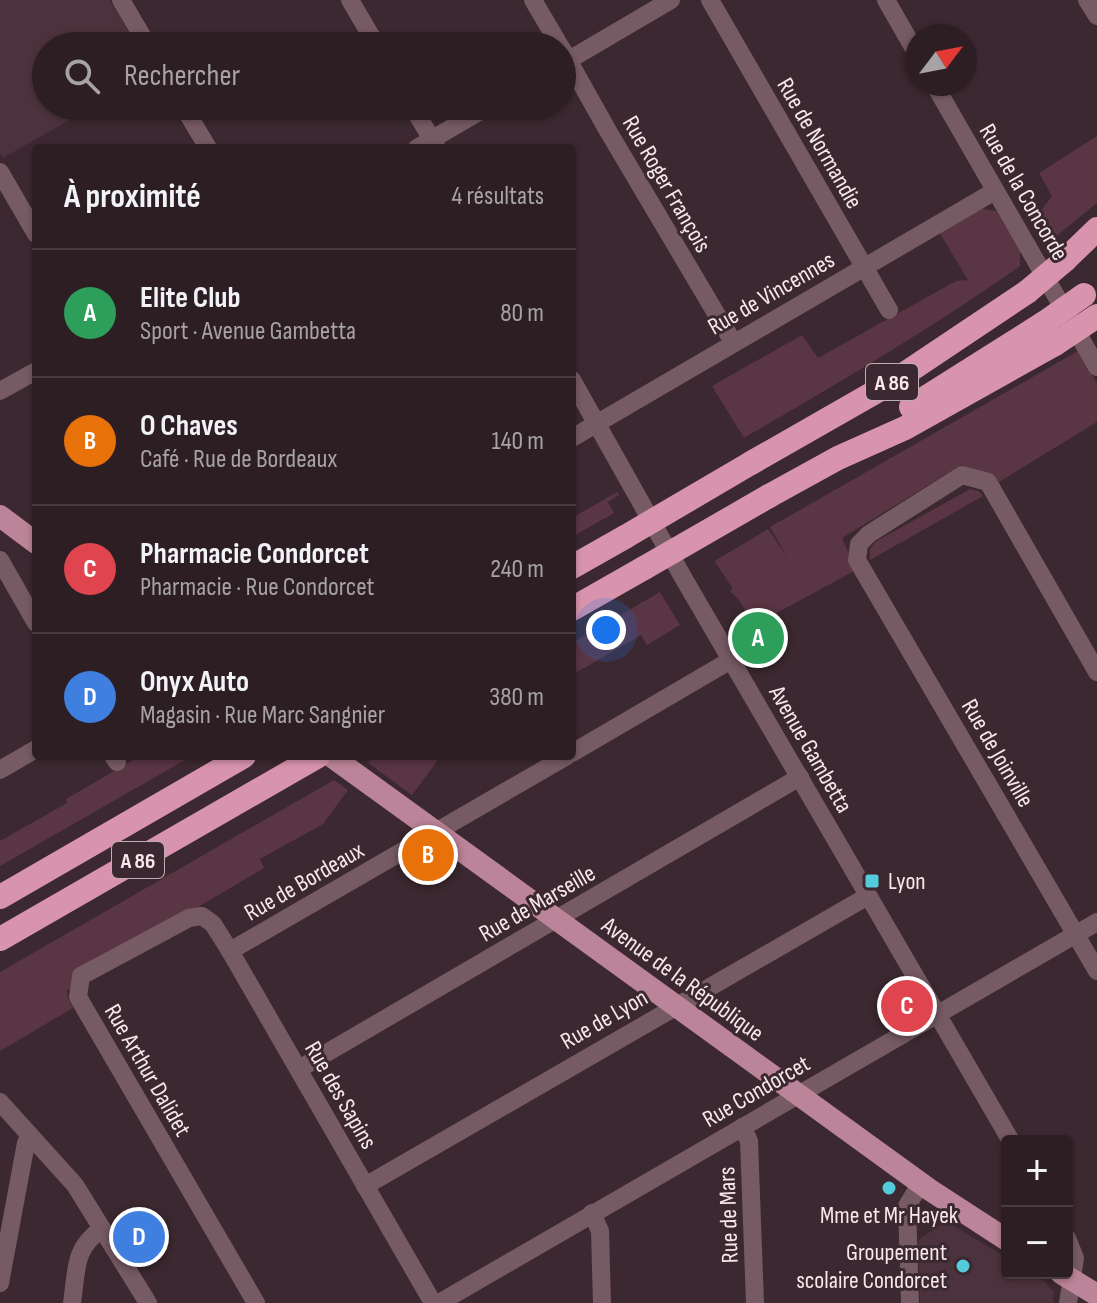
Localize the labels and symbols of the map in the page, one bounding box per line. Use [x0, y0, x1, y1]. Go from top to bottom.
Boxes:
north arrow [905, 24, 977, 96]
street label: Rue de Normandie [770, 73, 869, 214]
street label: Rue Roger François [616, 111, 717, 258]
street label: Rue de la Concorde [973, 119, 1074, 266]
street label: Rue de Vincennes [703, 245, 840, 341]
road number: A 86 [866, 364, 918, 400]
pin: A [732, 608, 784, 668]
your location [586, 610, 626, 650]
street label: Avenue Gambetta [762, 680, 859, 818]
street label: Rue de Joinville [955, 694, 1040, 812]
pin: B [402, 825, 454, 885]
street label: Rue de Bordeaux [239, 836, 369, 927]
road number: A 86 [112, 842, 164, 878]
street label: Rue de Marseille [474, 859, 601, 948]
place label: Lyon [888, 867, 926, 896]
marker: Lyon [863, 872, 881, 890]
street label: Avenue de la République [595, 910, 769, 1048]
pin: C [881, 976, 933, 1036]
street label: Rue de Lyon [556, 983, 653, 1056]
street label: Rue Arthur Dalidet [98, 999, 197, 1142]
street label: Rue des Sapins [298, 1036, 383, 1154]
street label: Rue Condorcet [697, 1049, 815, 1134]
street label: Rue de Mars [712, 1166, 745, 1264]
marker: Mme et Mr Hayek [880, 1179, 898, 1197]
place label: Mme et Mr Hayek [820, 1201, 958, 1230]
pin: D [113, 1207, 165, 1267]
place label: Groupement scolaire Condorcet [796, 1238, 947, 1295]
marker: Groupement scolaire Condorcet [954, 1257, 972, 1275]

